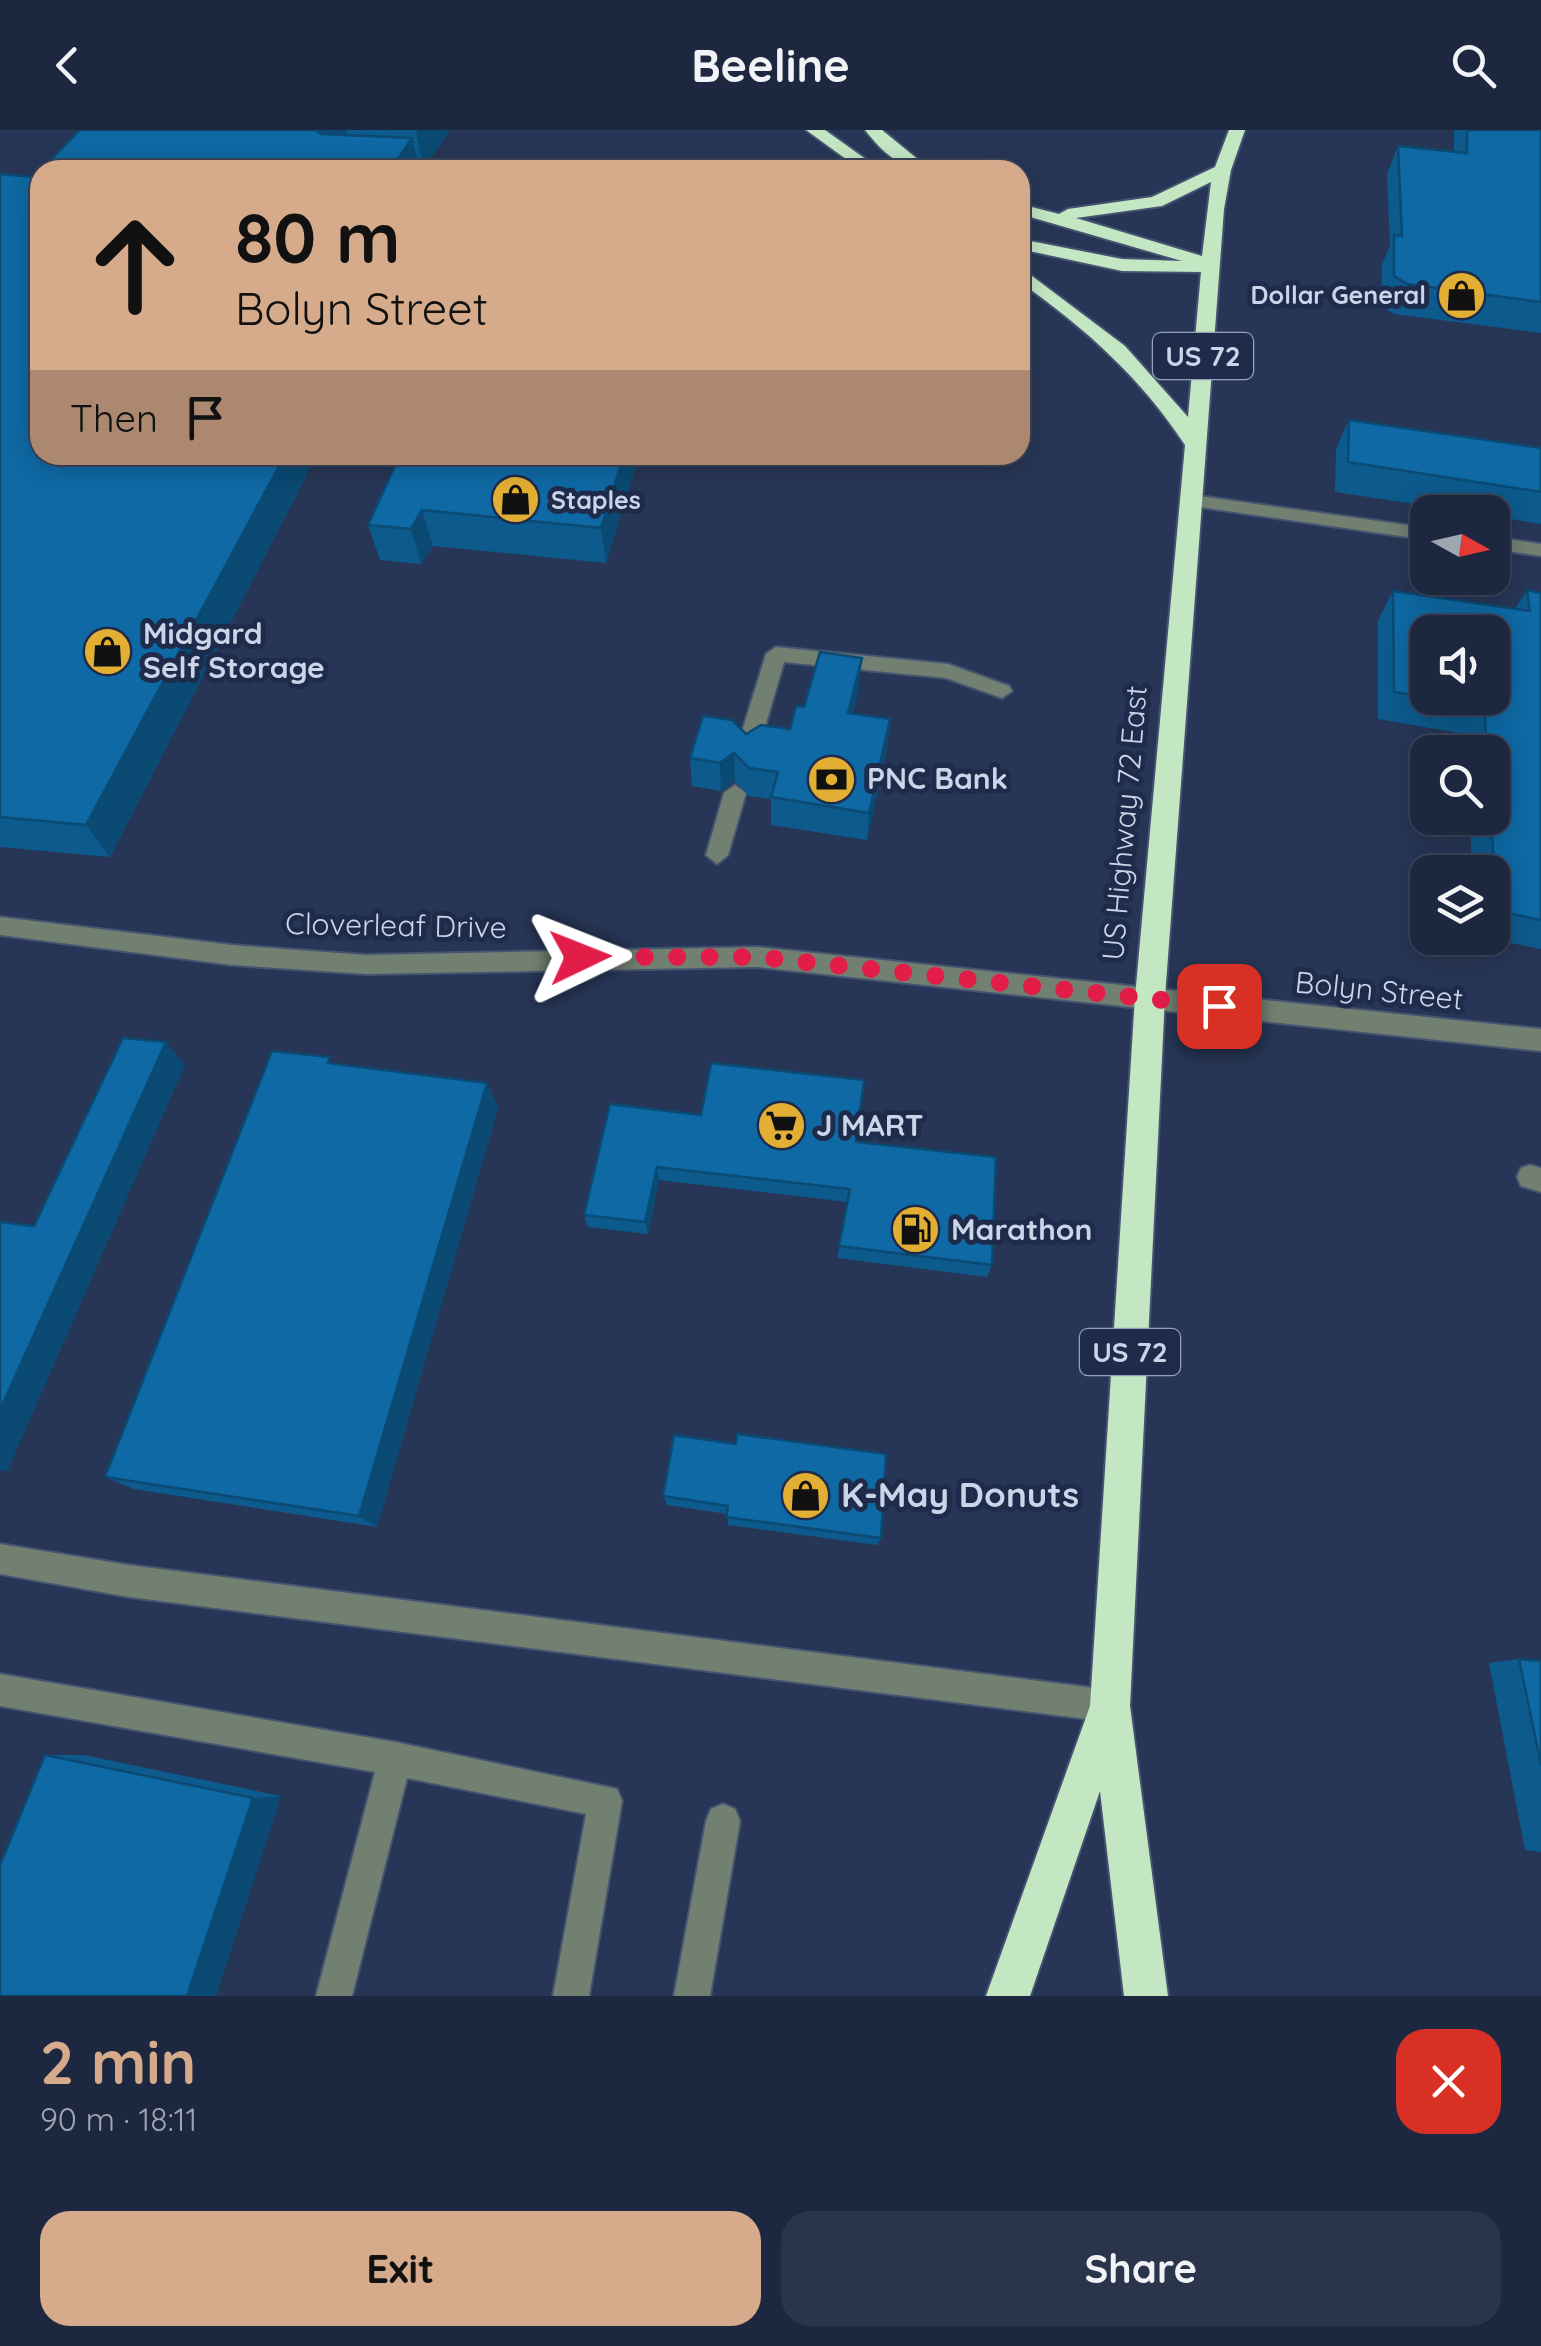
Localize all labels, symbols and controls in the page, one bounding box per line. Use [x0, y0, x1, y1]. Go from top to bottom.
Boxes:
text: Beeline [691, 37, 850, 93]
icon: back [40, 38, 95, 93]
icon: search [1446, 38, 1501, 93]
text: 80 m [235, 193, 400, 281]
icon: ahead [70, 200, 200, 330]
shop icon: Dollar General [1435, 269, 1487, 321]
place label: Dollar General [1250, 279, 1426, 310]
text: Bolyn Street [235, 280, 488, 336]
road number: US 72 [1153, 333, 1253, 379]
icon: arrive [178, 390, 233, 445]
text: Then [70, 394, 158, 442]
shop icon: Staples [490, 474, 542, 526]
place label: Staples [551, 484, 641, 515]
north arrow [1410, 495, 1510, 595]
map controls [1410, 495, 1510, 955]
place label: Midgard Self Storage [143, 614, 325, 686]
button: sound [1410, 615, 1510, 715]
shop icon: Midgard Self Storage [82, 625, 134, 677]
street label: US Highway 72 East [1093, 684, 1155, 962]
button: search [1410, 735, 1510, 835]
bank icon: PNC Bank [806, 753, 858, 805]
place label: PNC Bank [867, 759, 1008, 797]
button: layers [1410, 855, 1510, 955]
street label: Cloverleaf Drive [285, 904, 507, 946]
position arrow [528, 905, 632, 1009]
street label: Bolyn Street [1293, 962, 1465, 1018]
pin [1177, 964, 1262, 1049]
icon: arrive [1192, 979, 1247, 1034]
supermarket icon: J MART [755, 1100, 807, 1152]
place label: J MART [816, 1106, 924, 1144]
fuel station icon: Marathon [890, 1204, 942, 1256]
place label: Marathon [951, 1210, 1092, 1248]
road number: US 72 [1080, 1329, 1180, 1375]
shop icon: K-May Donuts [780, 1469, 832, 1521]
place label: K-May Donuts [841, 1472, 1079, 1516]
text: 2 min [40, 2024, 196, 2099]
button: close [1396, 2029, 1501, 2134]
text: 90 m · 18:11 [40, 2099, 197, 2139]
button: Exit [40, 2211, 761, 2326]
button: Share [781, 2211, 1501, 2326]

